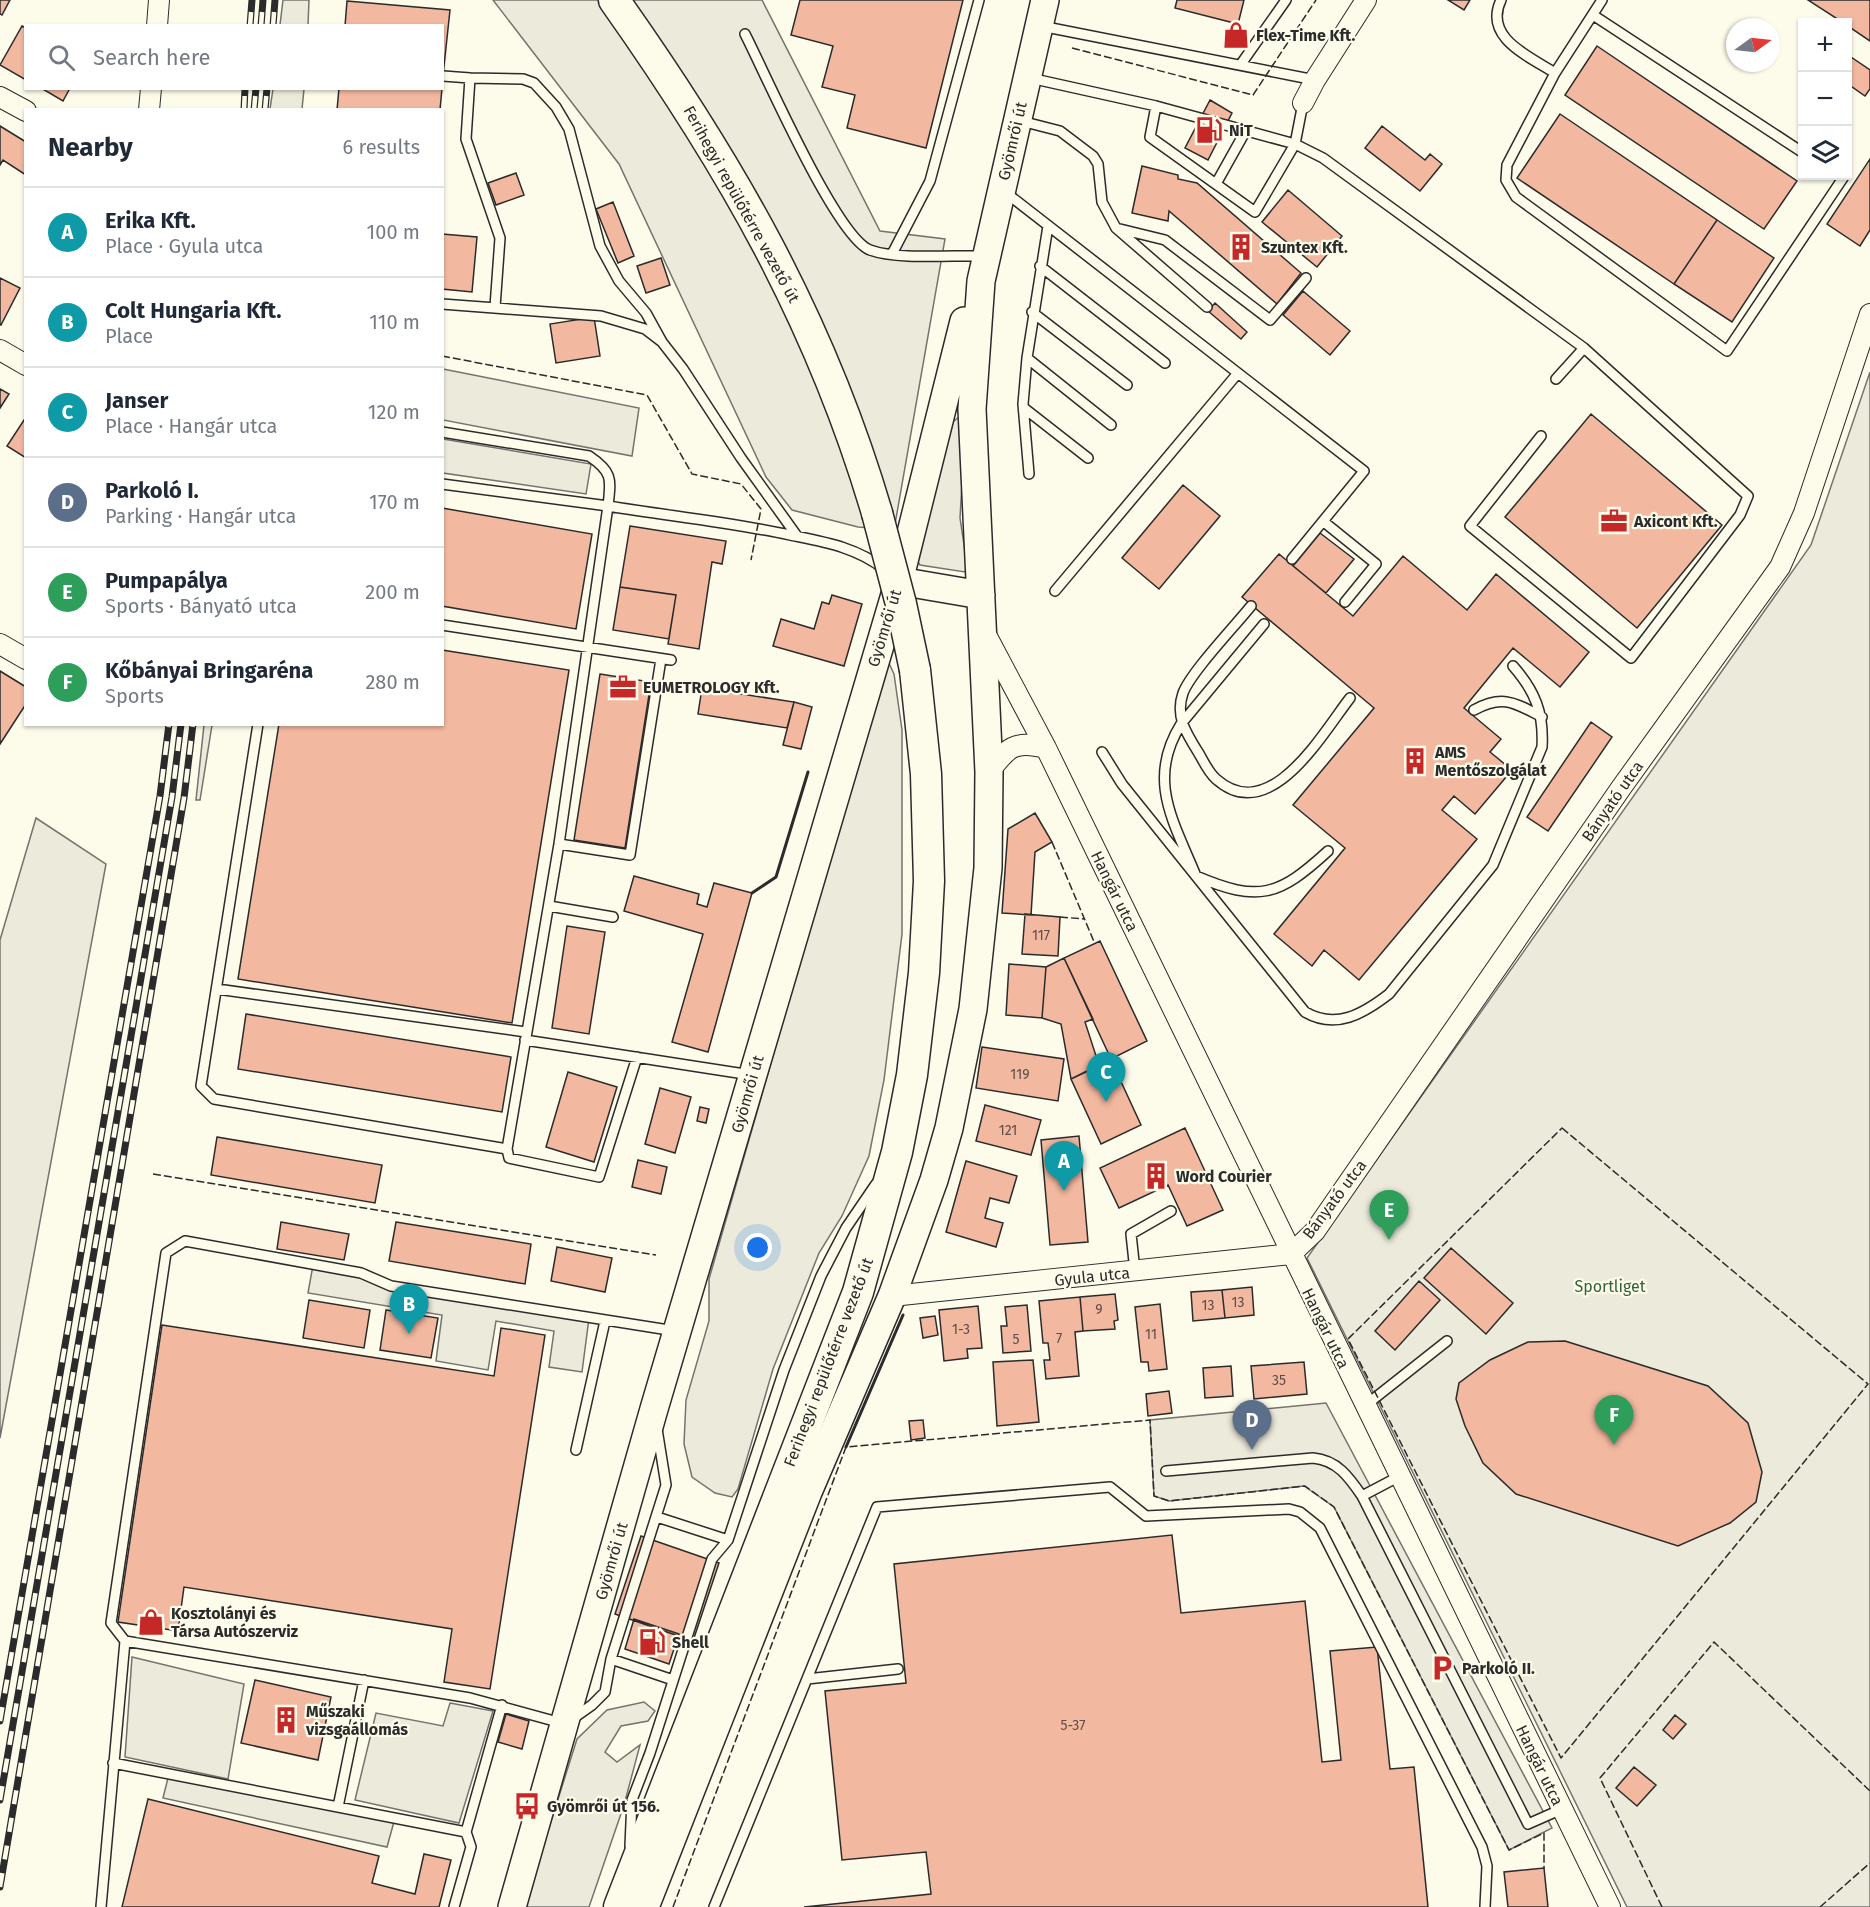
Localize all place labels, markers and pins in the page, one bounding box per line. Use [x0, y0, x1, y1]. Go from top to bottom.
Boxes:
shop icon: Flex-Time Kft. [1221, 20, 1251, 50]
place label: Flex-Time Kft. [1256, 26, 1355, 45]
fuel station icon: NiT [1194, 115, 1224, 145]
place label: NiT [1229, 121, 1253, 140]
building icon: Szuntex Kft. [1226, 232, 1256, 262]
place label: Szuntex Kft. [1261, 238, 1348, 257]
office icon: Axicont Kft. [1599, 506, 1629, 536]
place label: Axicont Kft. [1633, 512, 1718, 531]
office icon: EUMETROLOGY Kft. [608, 672, 638, 702]
place label: EUMETROLOGY Kft. [643, 678, 780, 697]
place label: AMS Mentőszolgálat [1434, 743, 1547, 780]
building icon: AMS Mentőszolgálat [1400, 746, 1430, 776]
pin: C [1086, 1052, 1126, 1102]
pin: A [1044, 1142, 1084, 1191]
building icon: Word Courier [1141, 1161, 1171, 1191]
place label: Word Courier [1176, 1167, 1272, 1186]
pin: E [1370, 1190, 1408, 1240]
pin: B [390, 1284, 428, 1334]
pin: F [1594, 1396, 1634, 1445]
pin: D [1232, 1400, 1272, 1450]
place label: Kosztolányi és Társa Autószerviz [171, 1604, 299, 1641]
shop icon: Kosztolányi és Társa Autószerviz [136, 1607, 166, 1637]
fuel station icon: Shell [637, 1627, 667, 1657]
place label: Shell [672, 1633, 709, 1652]
parking icon: Parkoló II. [1427, 1653, 1457, 1683]
place label: Parkoló II. [1462, 1659, 1535, 1678]
place label: Műszaki vizsgaállomás [305, 1702, 408, 1739]
building icon: Műszaki vizsgaállomás [271, 1705, 301, 1735]
bus stop icon: Gyömrői út 156. [512, 1791, 542, 1821]
place label: Gyömrői út 156. [547, 1797, 660, 1816]

